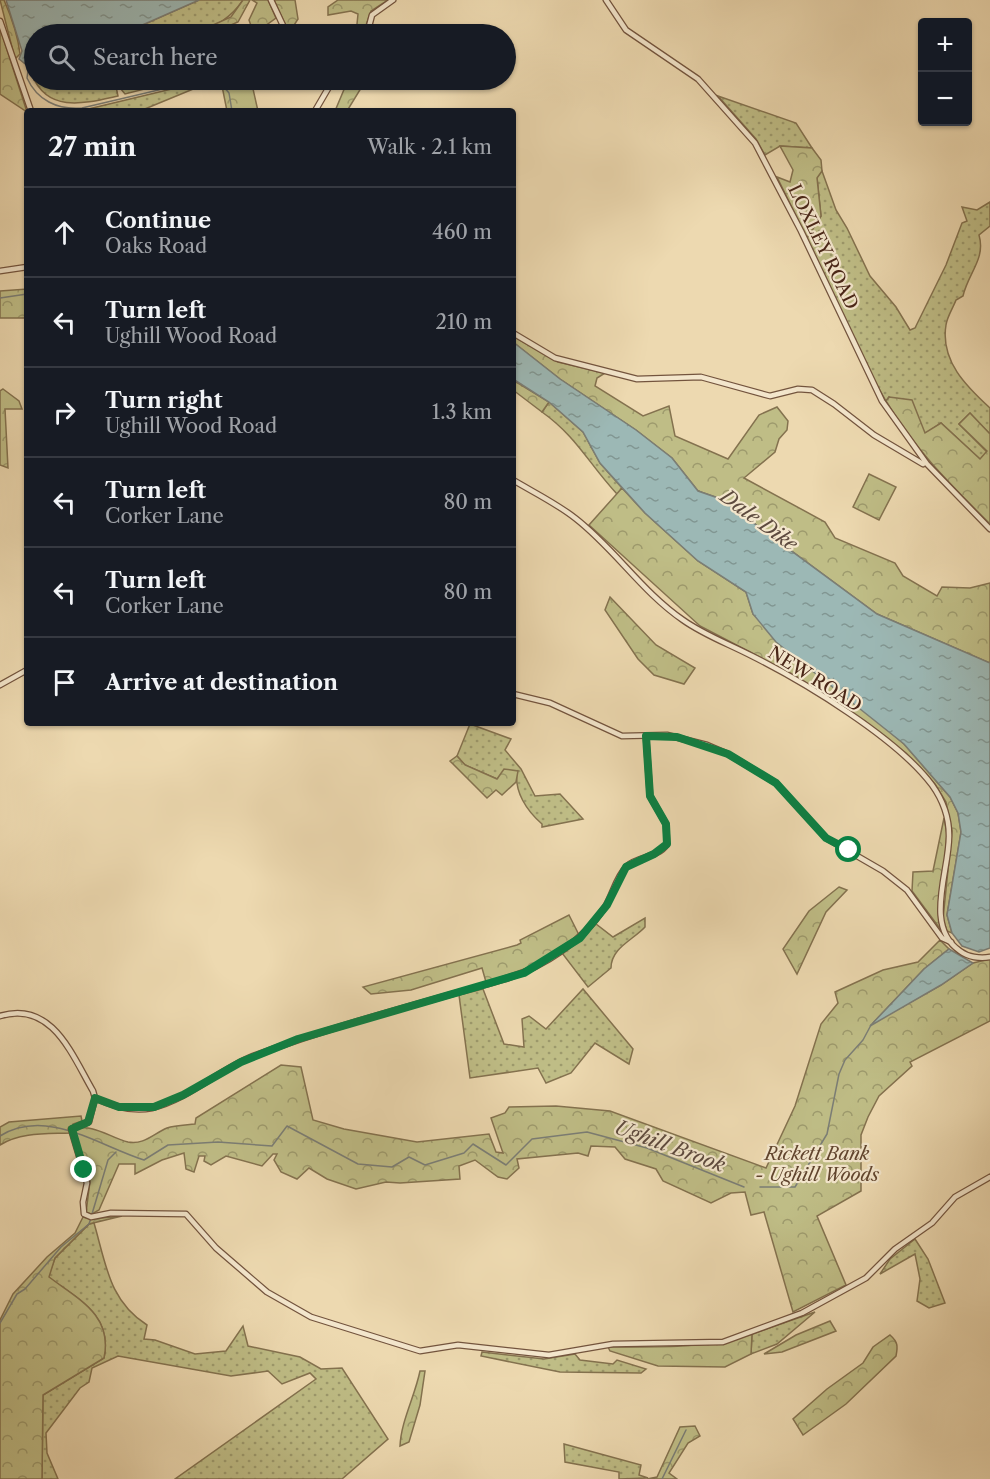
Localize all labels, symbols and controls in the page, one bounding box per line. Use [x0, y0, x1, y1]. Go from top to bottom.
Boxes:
map controls [918, 18, 972, 126]
button: + [918, 18, 972, 72]
search box [24, 24, 516, 90]
icon: search [45, 41, 78, 74]
text: Search here [93, 44, 218, 71]
button: − [918, 72, 972, 126]
text: 27 min [48, 131, 136, 163]
text: Walk · 2.1 km [367, 135, 492, 159]
street label: LOXLEY ROAD [783, 181, 863, 313]
text: Continue [105, 207, 211, 234]
icon: ahead [48, 216, 81, 249]
text: 460 m [432, 220, 492, 244]
text: Oaks Road [105, 234, 207, 258]
text: Turn left [105, 297, 206, 324]
icon: left [48, 306, 81, 339]
text: 210 m [435, 310, 492, 334]
text: Ughill Wood Road [105, 324, 277, 348]
text: Turn right [105, 387, 223, 414]
icon: right [48, 396, 81, 429]
text: 1.3 km [432, 400, 492, 424]
text: Ughill Wood Road [105, 414, 277, 438]
text: Turn left [105, 477, 206, 504]
water label: Dale Dike [714, 483, 803, 557]
icon: left [48, 486, 81, 519]
text: 80 m [444, 490, 492, 514]
text: Corker Lane [105, 504, 224, 528]
text: Turn left [105, 567, 206, 594]
icon: left [48, 576, 81, 609]
text: 80 m [444, 580, 492, 604]
text: Corker Lane [105, 594, 224, 618]
street label: NEW ROAD [764, 641, 866, 717]
icon: arrive [48, 666, 81, 699]
text: Arrive at destination [105, 669, 338, 696]
route start [835, 836, 861, 862]
water label: Ughill Brook [612, 1115, 729, 1177]
park label: Rickett Bank - Ughill Woods [755, 1143, 879, 1186]
route end [70, 1156, 96, 1182]

